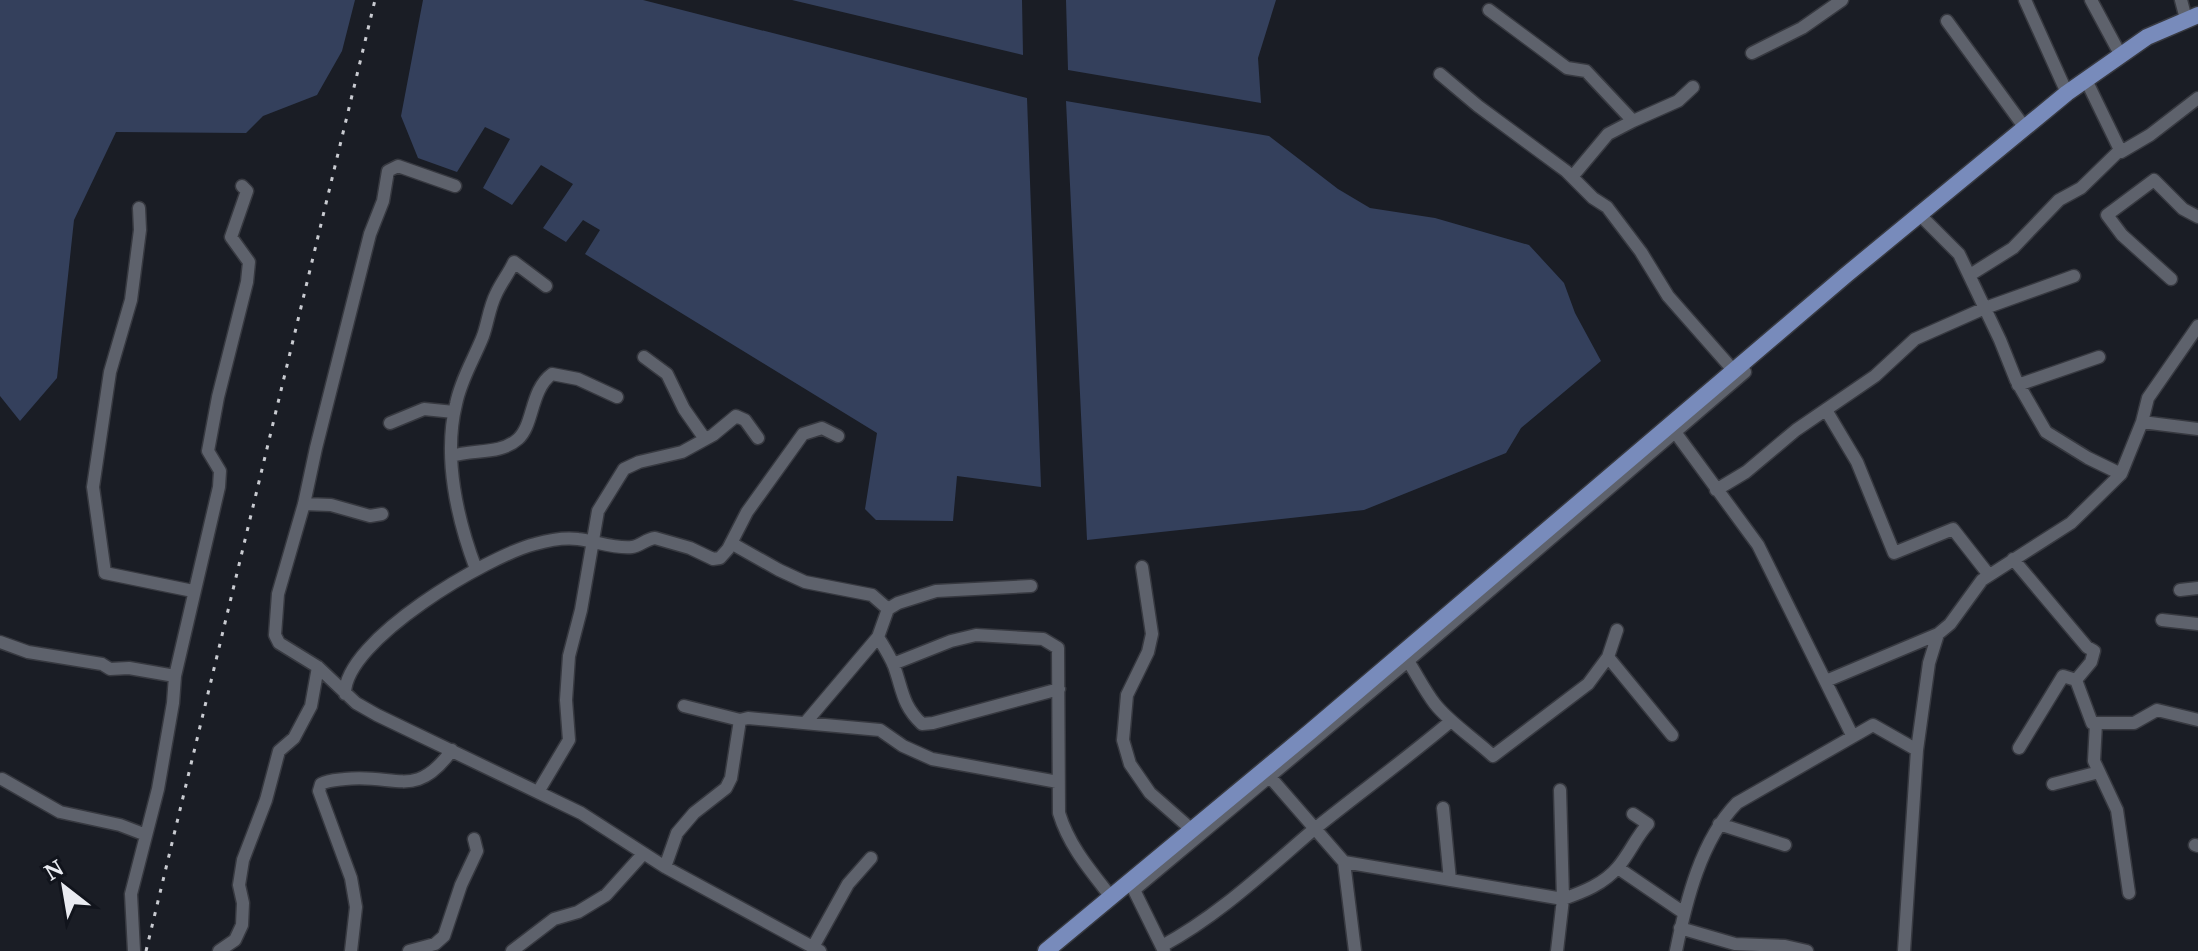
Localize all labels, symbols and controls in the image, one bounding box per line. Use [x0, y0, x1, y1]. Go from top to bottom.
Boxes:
north arrow [24, 847, 104, 927]
text: N [38, 852, 68, 886]

